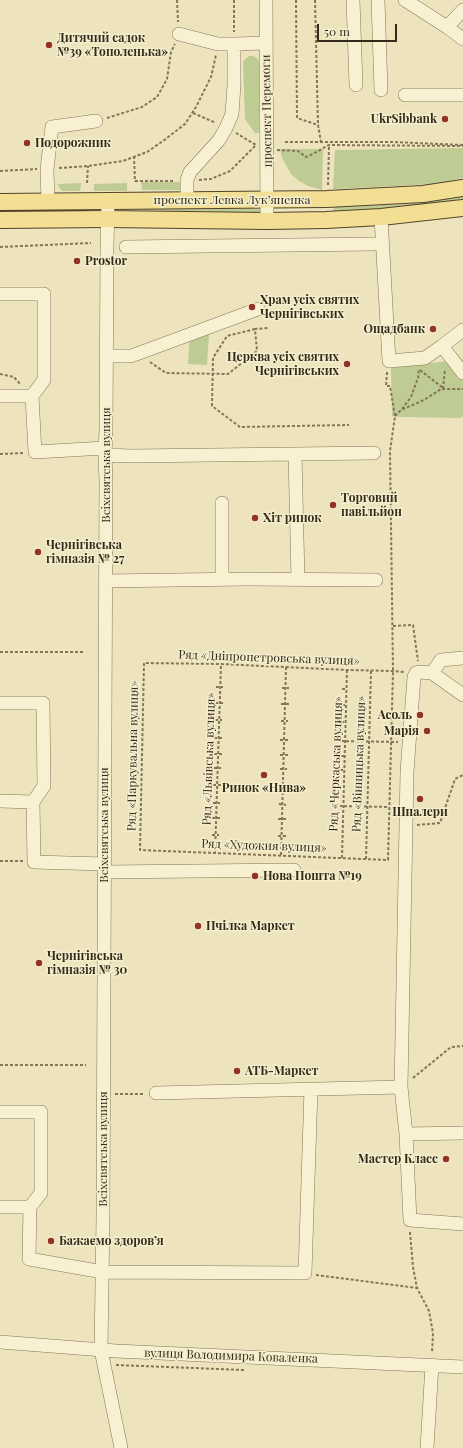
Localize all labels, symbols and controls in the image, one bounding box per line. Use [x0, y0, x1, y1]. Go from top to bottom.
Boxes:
scale bar [319, 16, 399, 42]
text: 50 m [324, 23, 350, 39]
place label: Дитячий садок №39 «Тополенька» [57, 31, 168, 59]
marker: Дитячий садок №39 «Тополенька» [44, 40, 54, 50]
street label: проспект Перемоги [259, 54, 275, 168]
place label: UkrSibbank [371, 112, 437, 126]
marker: UkrSibbank [440, 114, 450, 124]
place label: Подорожник [35, 136, 111, 150]
marker: Подорожник [22, 138, 32, 148]
street label: проспект Левка Лукʼяненка [154, 193, 310, 207]
place label: Prostor [85, 254, 127, 268]
marker: Prostor [72, 256, 82, 266]
place label: Храм усіх святих Чернігівських [260, 293, 359, 321]
marker: Храм усіх святих Чернігівських [247, 302, 257, 312]
place label: Ощадбанк [363, 322, 425, 336]
marker: Ощадбанк [428, 324, 438, 334]
place label: Церква усіх святих Чернігівських [227, 350, 339, 378]
marker: Церква усіх святих Чернігівських [342, 359, 352, 369]
street label: Всіхсвятська вулиця [99, 407, 113, 523]
place label: Торговий павільйон [341, 491, 402, 519]
marker: Торговий павільйон [328, 500, 338, 510]
place label: Хіт ринок [263, 511, 322, 525]
marker: Хіт ринок [250, 513, 260, 523]
place label: Чернігівська гімназія № 27 [46, 538, 124, 566]
marker: Чернігівська гімназія № 27 [33, 547, 43, 557]
street label: Ряд «Дніпропетровська вулиця» [178, 648, 360, 668]
street label: Ряд «Паркувальна вулиця» [124, 681, 142, 831]
street label: Ряд «Львівська вулиця» [199, 692, 219, 826]
street label: Ряд «Черкаська вулиця» [326, 696, 346, 832]
street label: Ряд «Вінницька вулиця» [349, 696, 369, 832]
place label: Асоль [378, 708, 412, 722]
marker: Асоль [415, 710, 425, 720]
place label: Марія [384, 724, 419, 738]
marker: Марія [422, 726, 432, 736]
street label: Всіхсвятська вулиця [97, 767, 111, 883]
marker: Ринок «Нива» [259, 770, 269, 780]
place label: Ринок «Нива» [222, 781, 306, 795]
marker: Шпалери [415, 794, 425, 804]
place label: Шпалери [392, 805, 448, 819]
street label: Ряд «Художня вулиця» [201, 837, 327, 855]
place label: Нова Пошта №19 [263, 869, 362, 883]
marker: Нова Пошта №19 [250, 871, 260, 881]
place label: Пчілка Маркет [206, 919, 295, 933]
marker: Пчілка Маркет [193, 921, 203, 931]
place label: Чернігівська гімназія № 30 [47, 949, 127, 977]
marker: Чернігівська гімназія № 30 [34, 958, 44, 968]
place label: АТБ-Маркет [245, 1064, 319, 1078]
marker: АТБ-Маркет [232, 1066, 242, 1076]
street label: Всіхсвятська вулиця [96, 1091, 110, 1207]
place label: Мастер Класс [358, 1152, 438, 1166]
marker: Мастер Класс [441, 1154, 451, 1164]
place label: Бажаємо здоровʼя [59, 1234, 164, 1248]
marker: Бажаємо здоровʼя [46, 1236, 56, 1246]
street label: вулиця Володимира Коваленка [144, 1346, 318, 1366]

